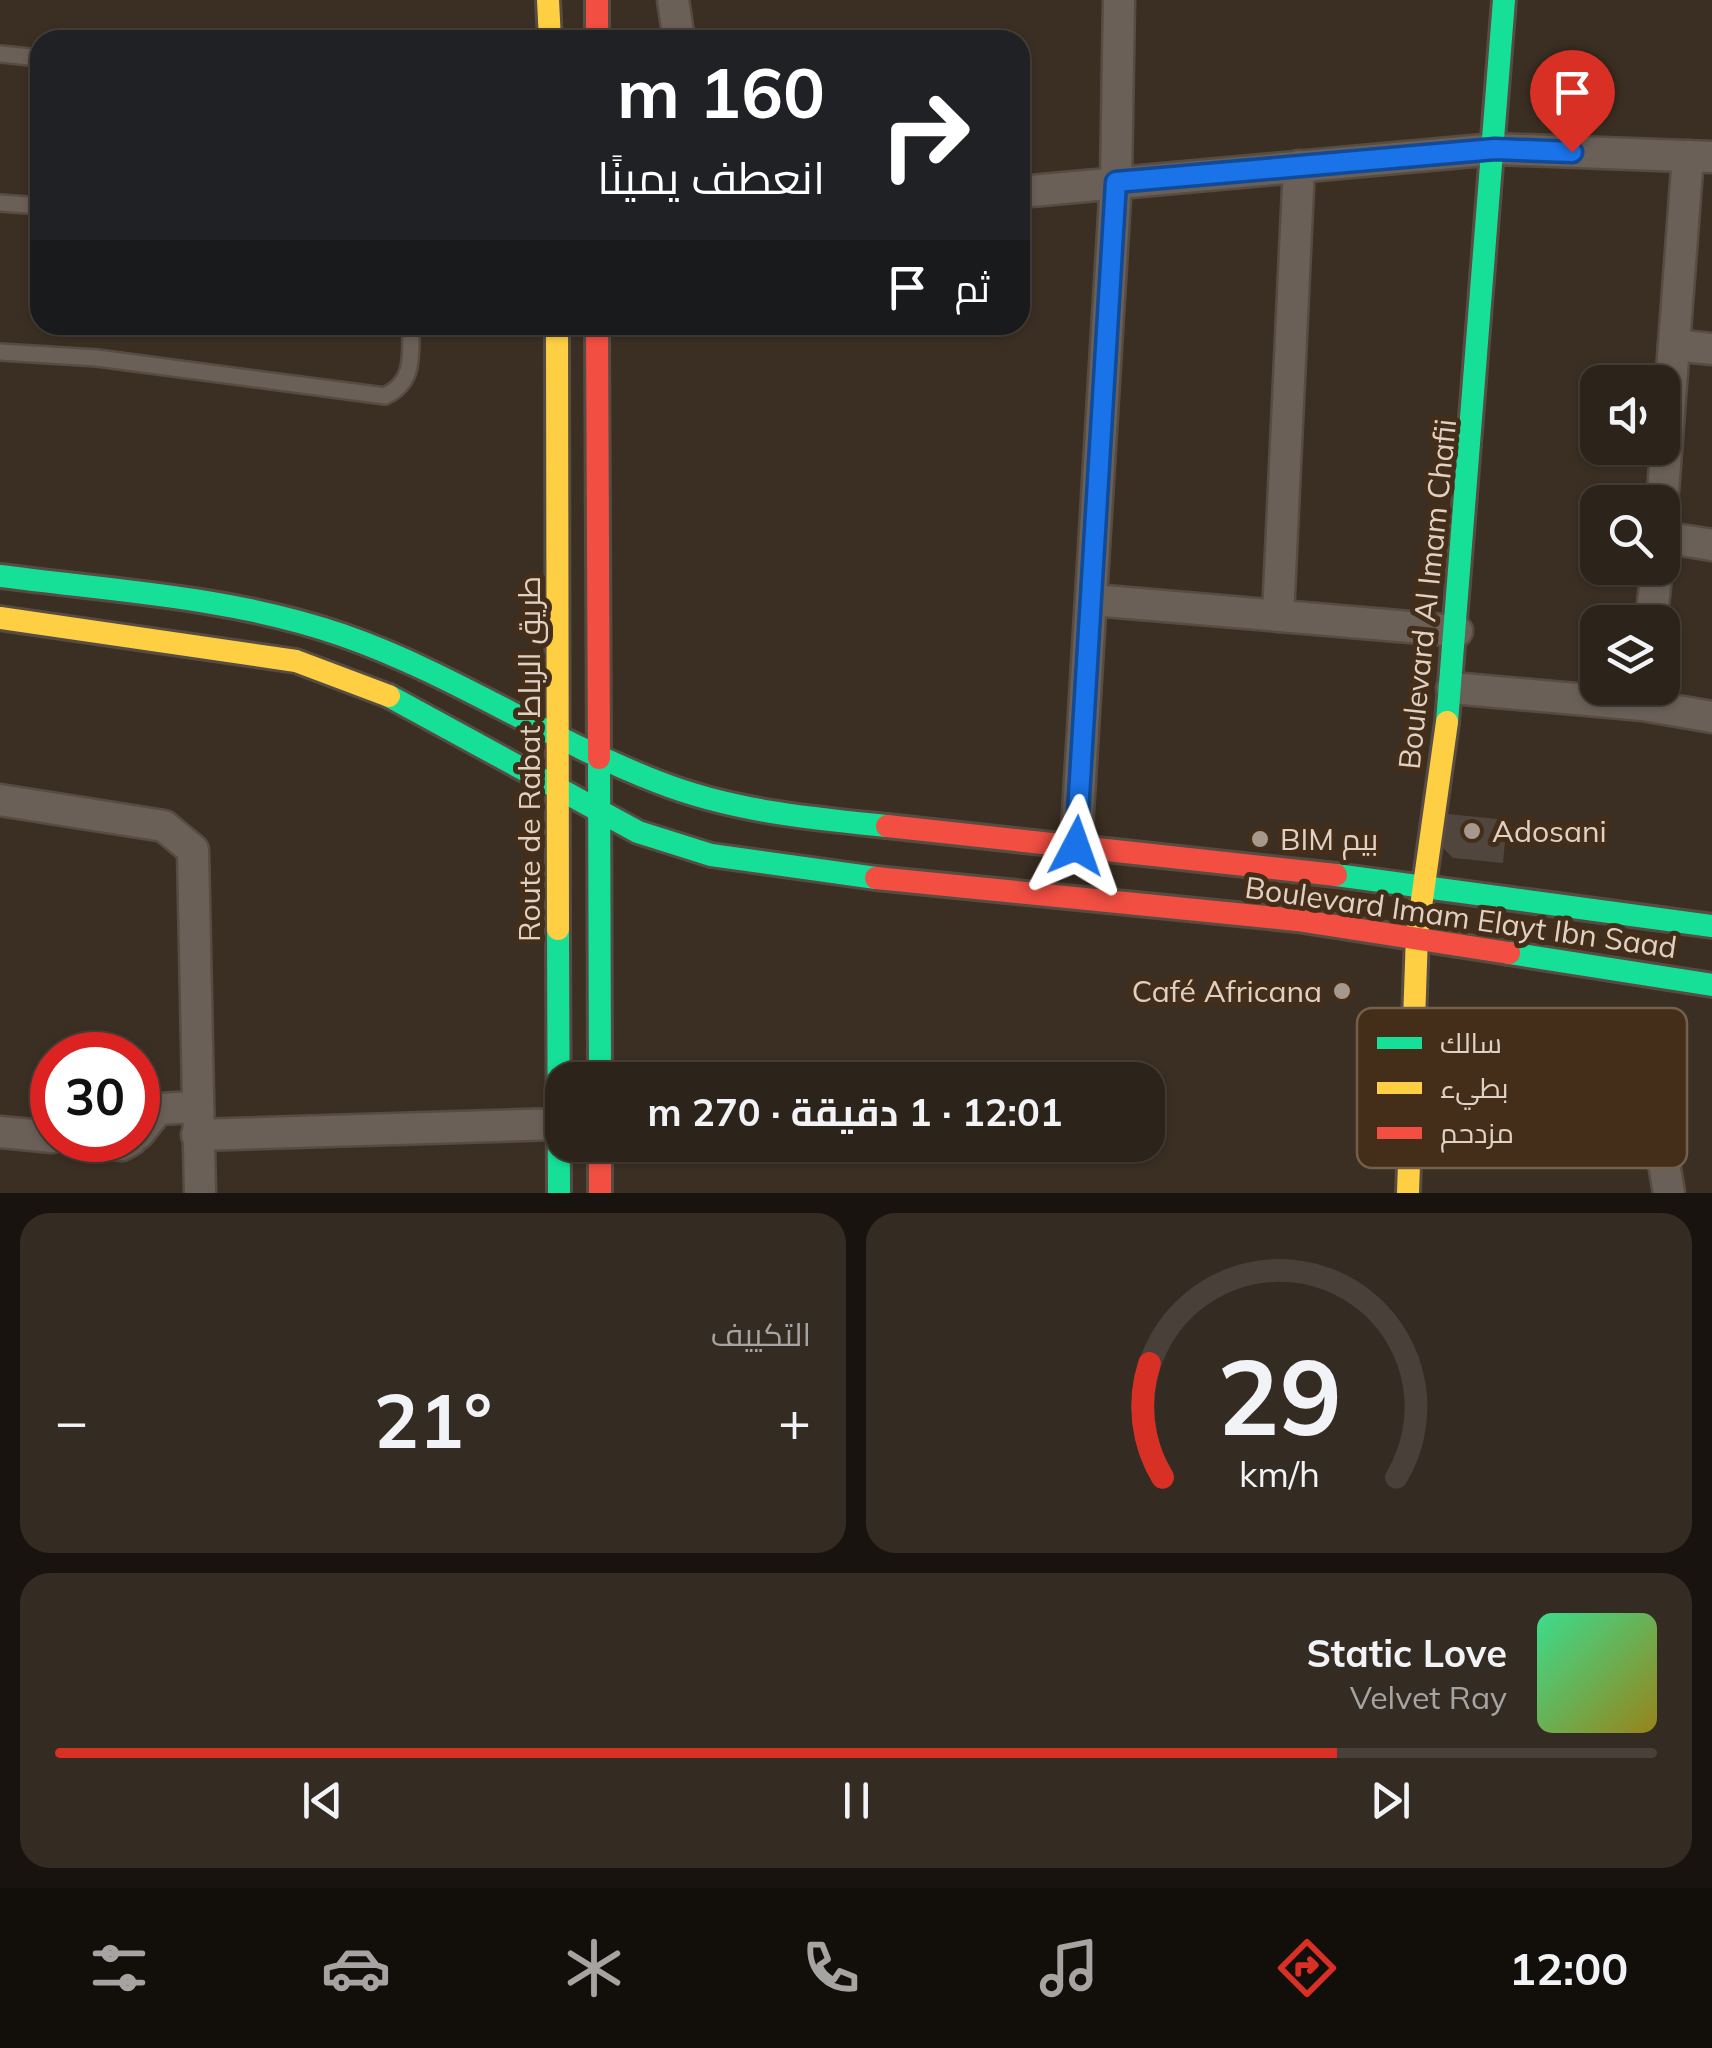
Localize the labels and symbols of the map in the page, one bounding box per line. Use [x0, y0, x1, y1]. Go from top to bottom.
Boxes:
pin [1530, 50, 1615, 153]
street label: Boulevard Al Imam Chafii [1390, 417, 1464, 771]
street label: Route de Rabat طريق الرباط [510, 576, 548, 942]
position arrow [1024, 794, 1128, 898]
place label: Adosani [1492, 812, 1607, 850]
place label: BIM بيم [1280, 820, 1378, 860]
marker: Adosani [1461, 820, 1483, 842]
marker: BIM بيم [1249, 828, 1271, 850]
street label: Boulevard Imam Elayt Ibn Saad [1243, 868, 1679, 966]
place label: Café Africana [1132, 972, 1322, 1010]
marker: Café Africana [1331, 980, 1353, 1002]
legend [1357, 1008, 1687, 1168]
text: سالك [1440, 1025, 1502, 1060]
speed limit sign: 30 [30, 1032, 160, 1162]
text: بطيء [1440, 1070, 1508, 1110]
text: مزدحم [1440, 1115, 1514, 1153]

